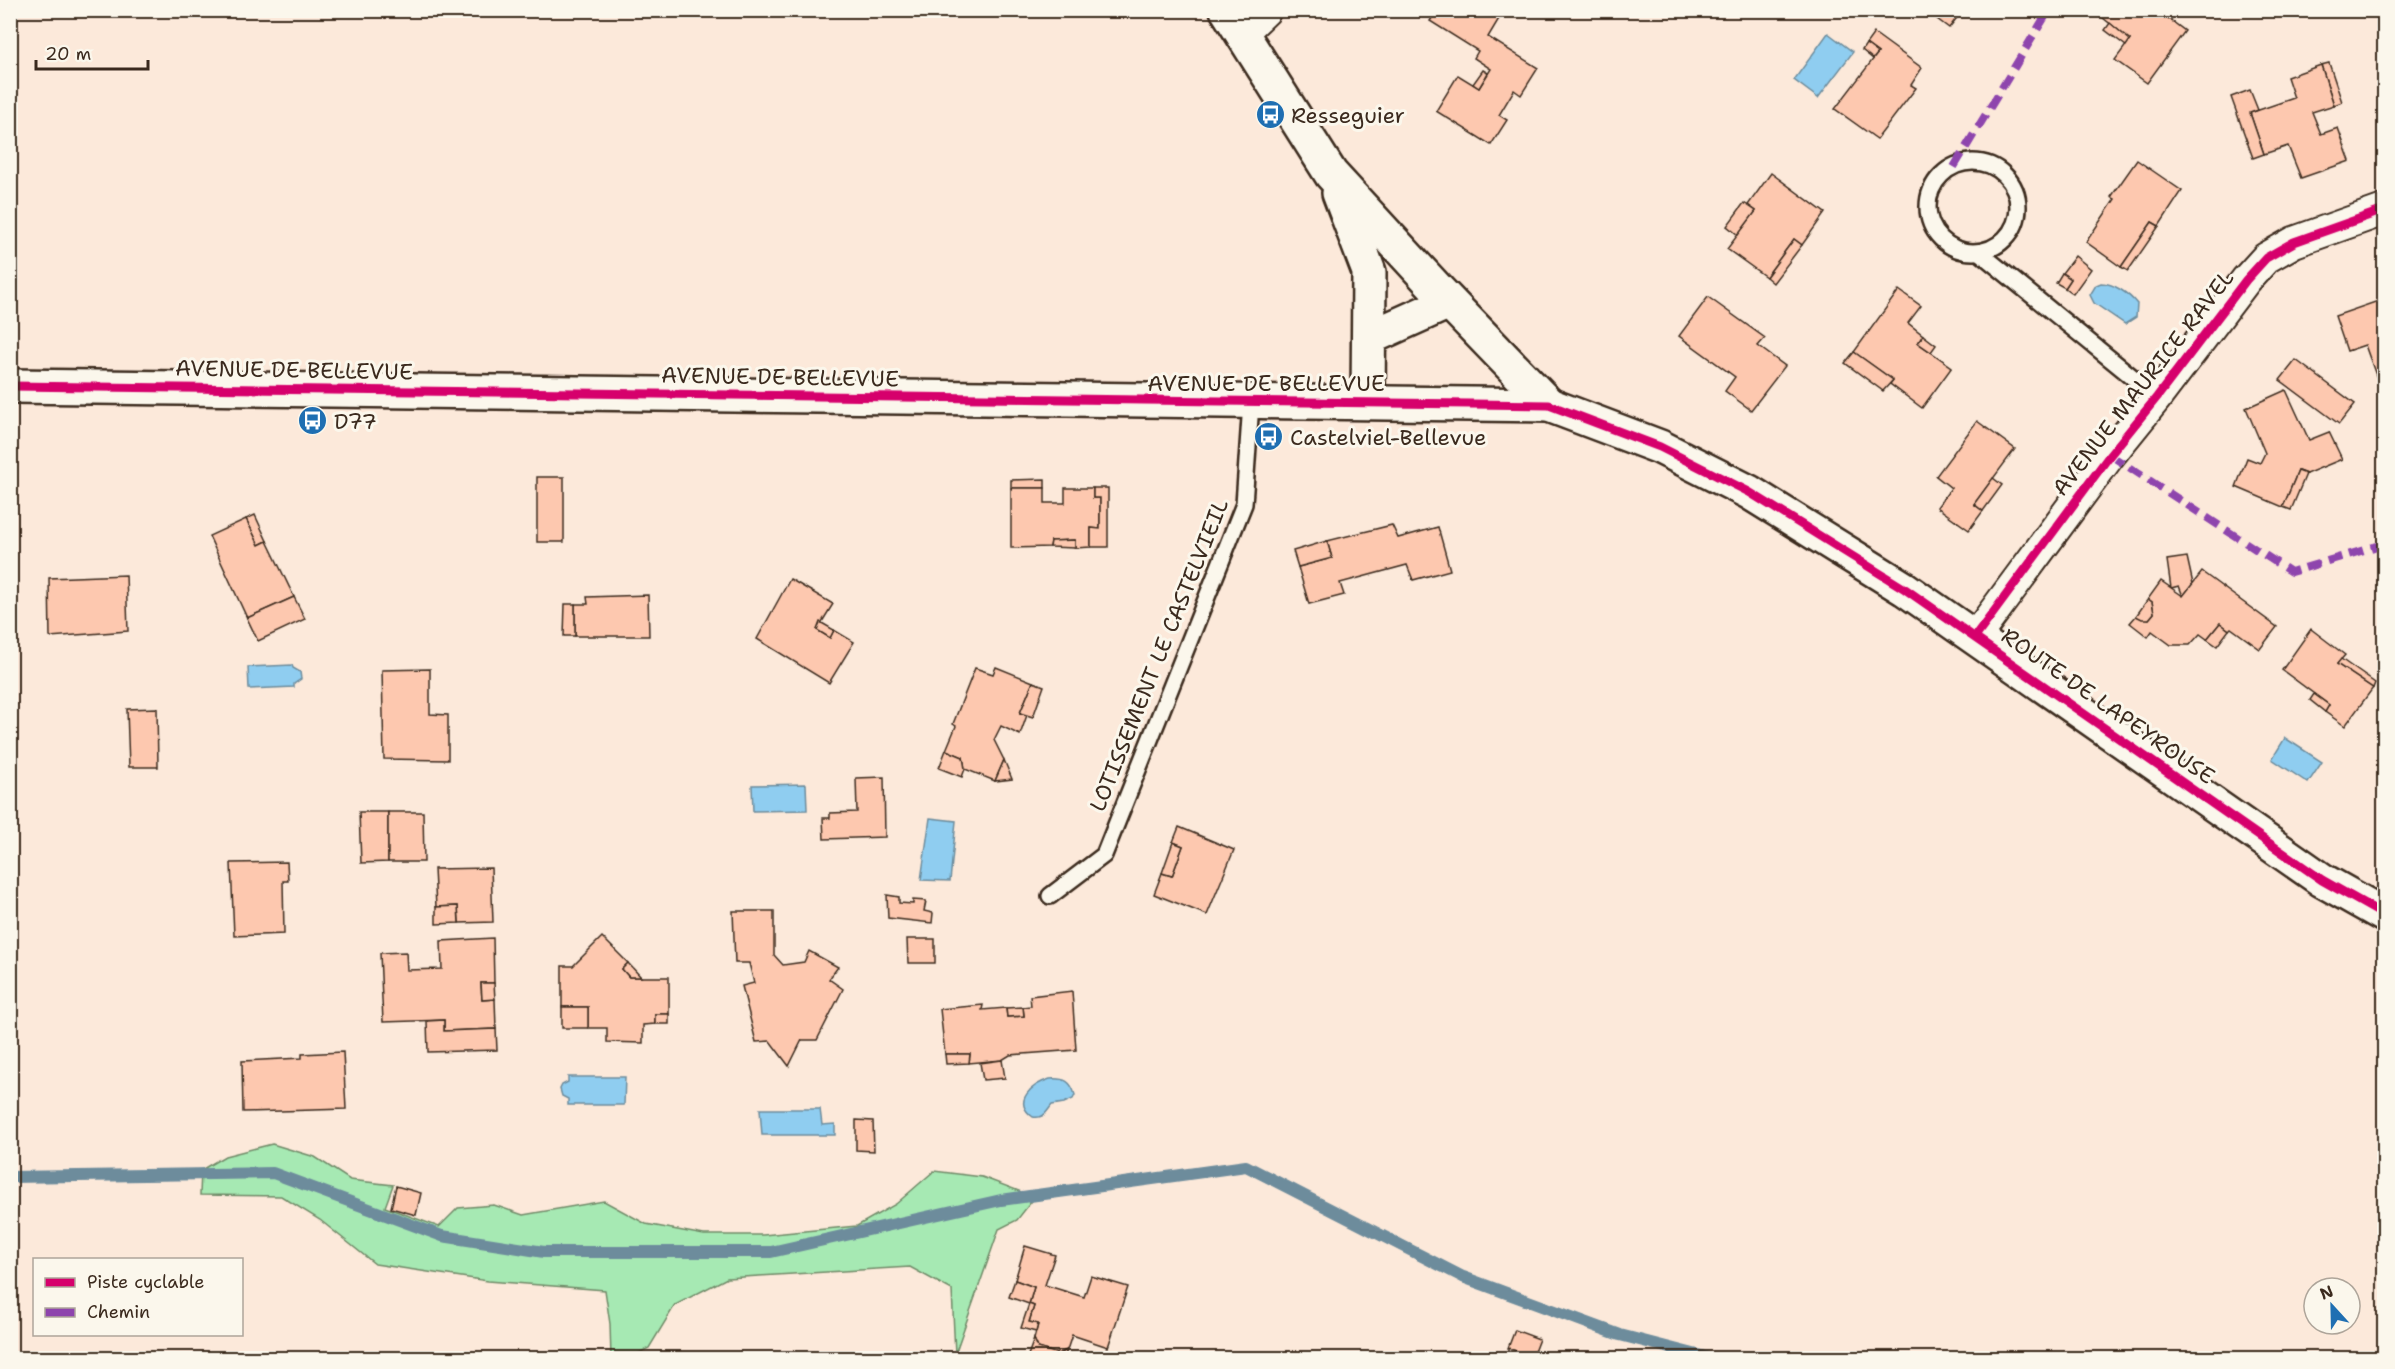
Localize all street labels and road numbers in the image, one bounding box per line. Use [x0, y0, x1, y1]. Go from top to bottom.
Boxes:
street label: AVENUE MAURICE RAVEL [2046, 264, 2240, 502]
street label: AVENUE DE BELLEVUE [175, 353, 413, 387]
street label: AVENUE DE BELLEVUE [661, 360, 899, 394]
street label: AVENUE DE BELLEVUE [1147, 369, 1385, 398]
street label: LOTISSEMENT LE CASTELVIEIL [1083, 494, 1235, 816]
street label: ROUTE DE LAPEYROUSE [1996, 621, 2220, 791]

